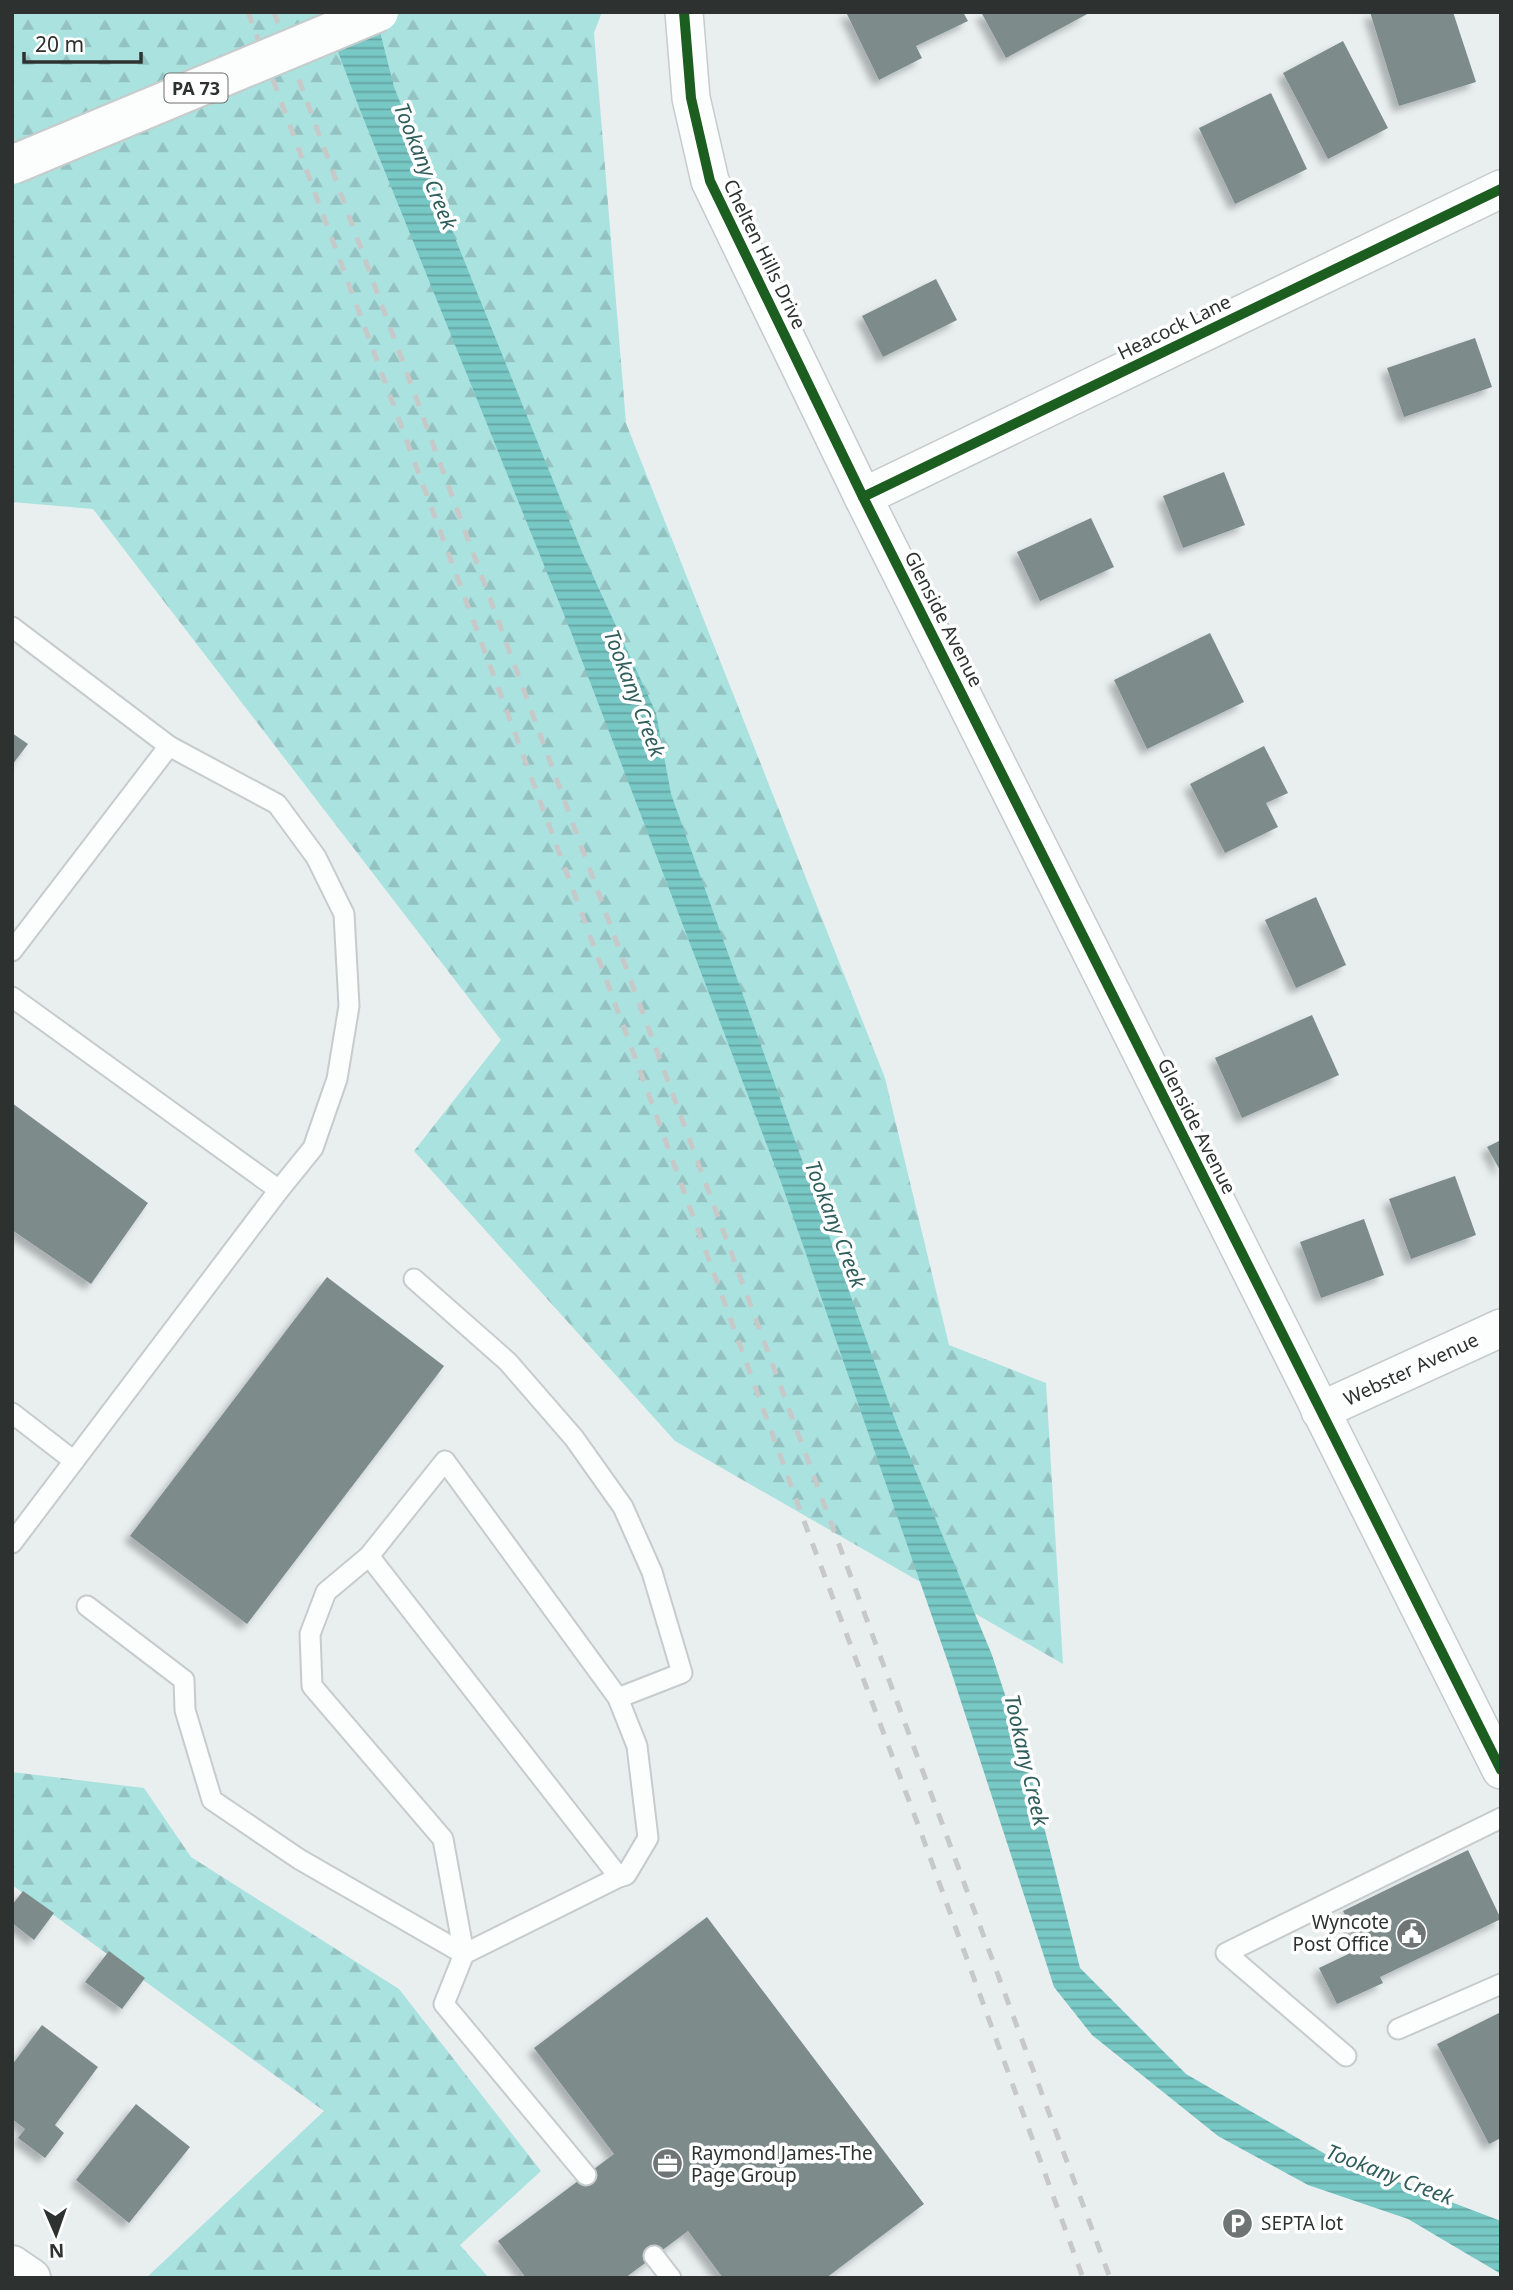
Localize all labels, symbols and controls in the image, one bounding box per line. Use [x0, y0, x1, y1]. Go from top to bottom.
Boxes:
scale bar [24, 21, 142, 65]
text: 20 m [35, 30, 84, 58]
road number: PA 73 [164, 74, 228, 102]
water label: Tookany Creek [388, 99, 465, 235]
street label: Chelten Hills Drive [717, 175, 813, 333]
street label: Heacock Lane [1113, 288, 1235, 366]
street label: Glenside Avenue [899, 547, 989, 691]
water label: Tookany Creek [598, 625, 673, 762]
street label: Glenside Avenue [1152, 1054, 1242, 1198]
water label: Tookany Creek [799, 1156, 874, 1293]
street label: Webster Avenue [1339, 1326, 1483, 1412]
water label: Tookany Creek [998, 1692, 1056, 1830]
place label: Wyncote Post Office [1292, 1909, 1389, 1957]
public building icon: Wyncote Post Office [1395, 1916, 1429, 1950]
water label: Tookany Creek [1322, 2137, 1459, 2212]
place label: Raymond James-The Page Group [691, 2140, 873, 2188]
office icon: Raymond James-The Page Group [651, 2147, 685, 2181]
north arrow [21, 2199, 91, 2269]
parking icon: SEPTA lot [1221, 2206, 1255, 2240]
place label: SEPTA lot [1261, 2210, 1343, 2236]
text: N [48, 2238, 65, 2264]

